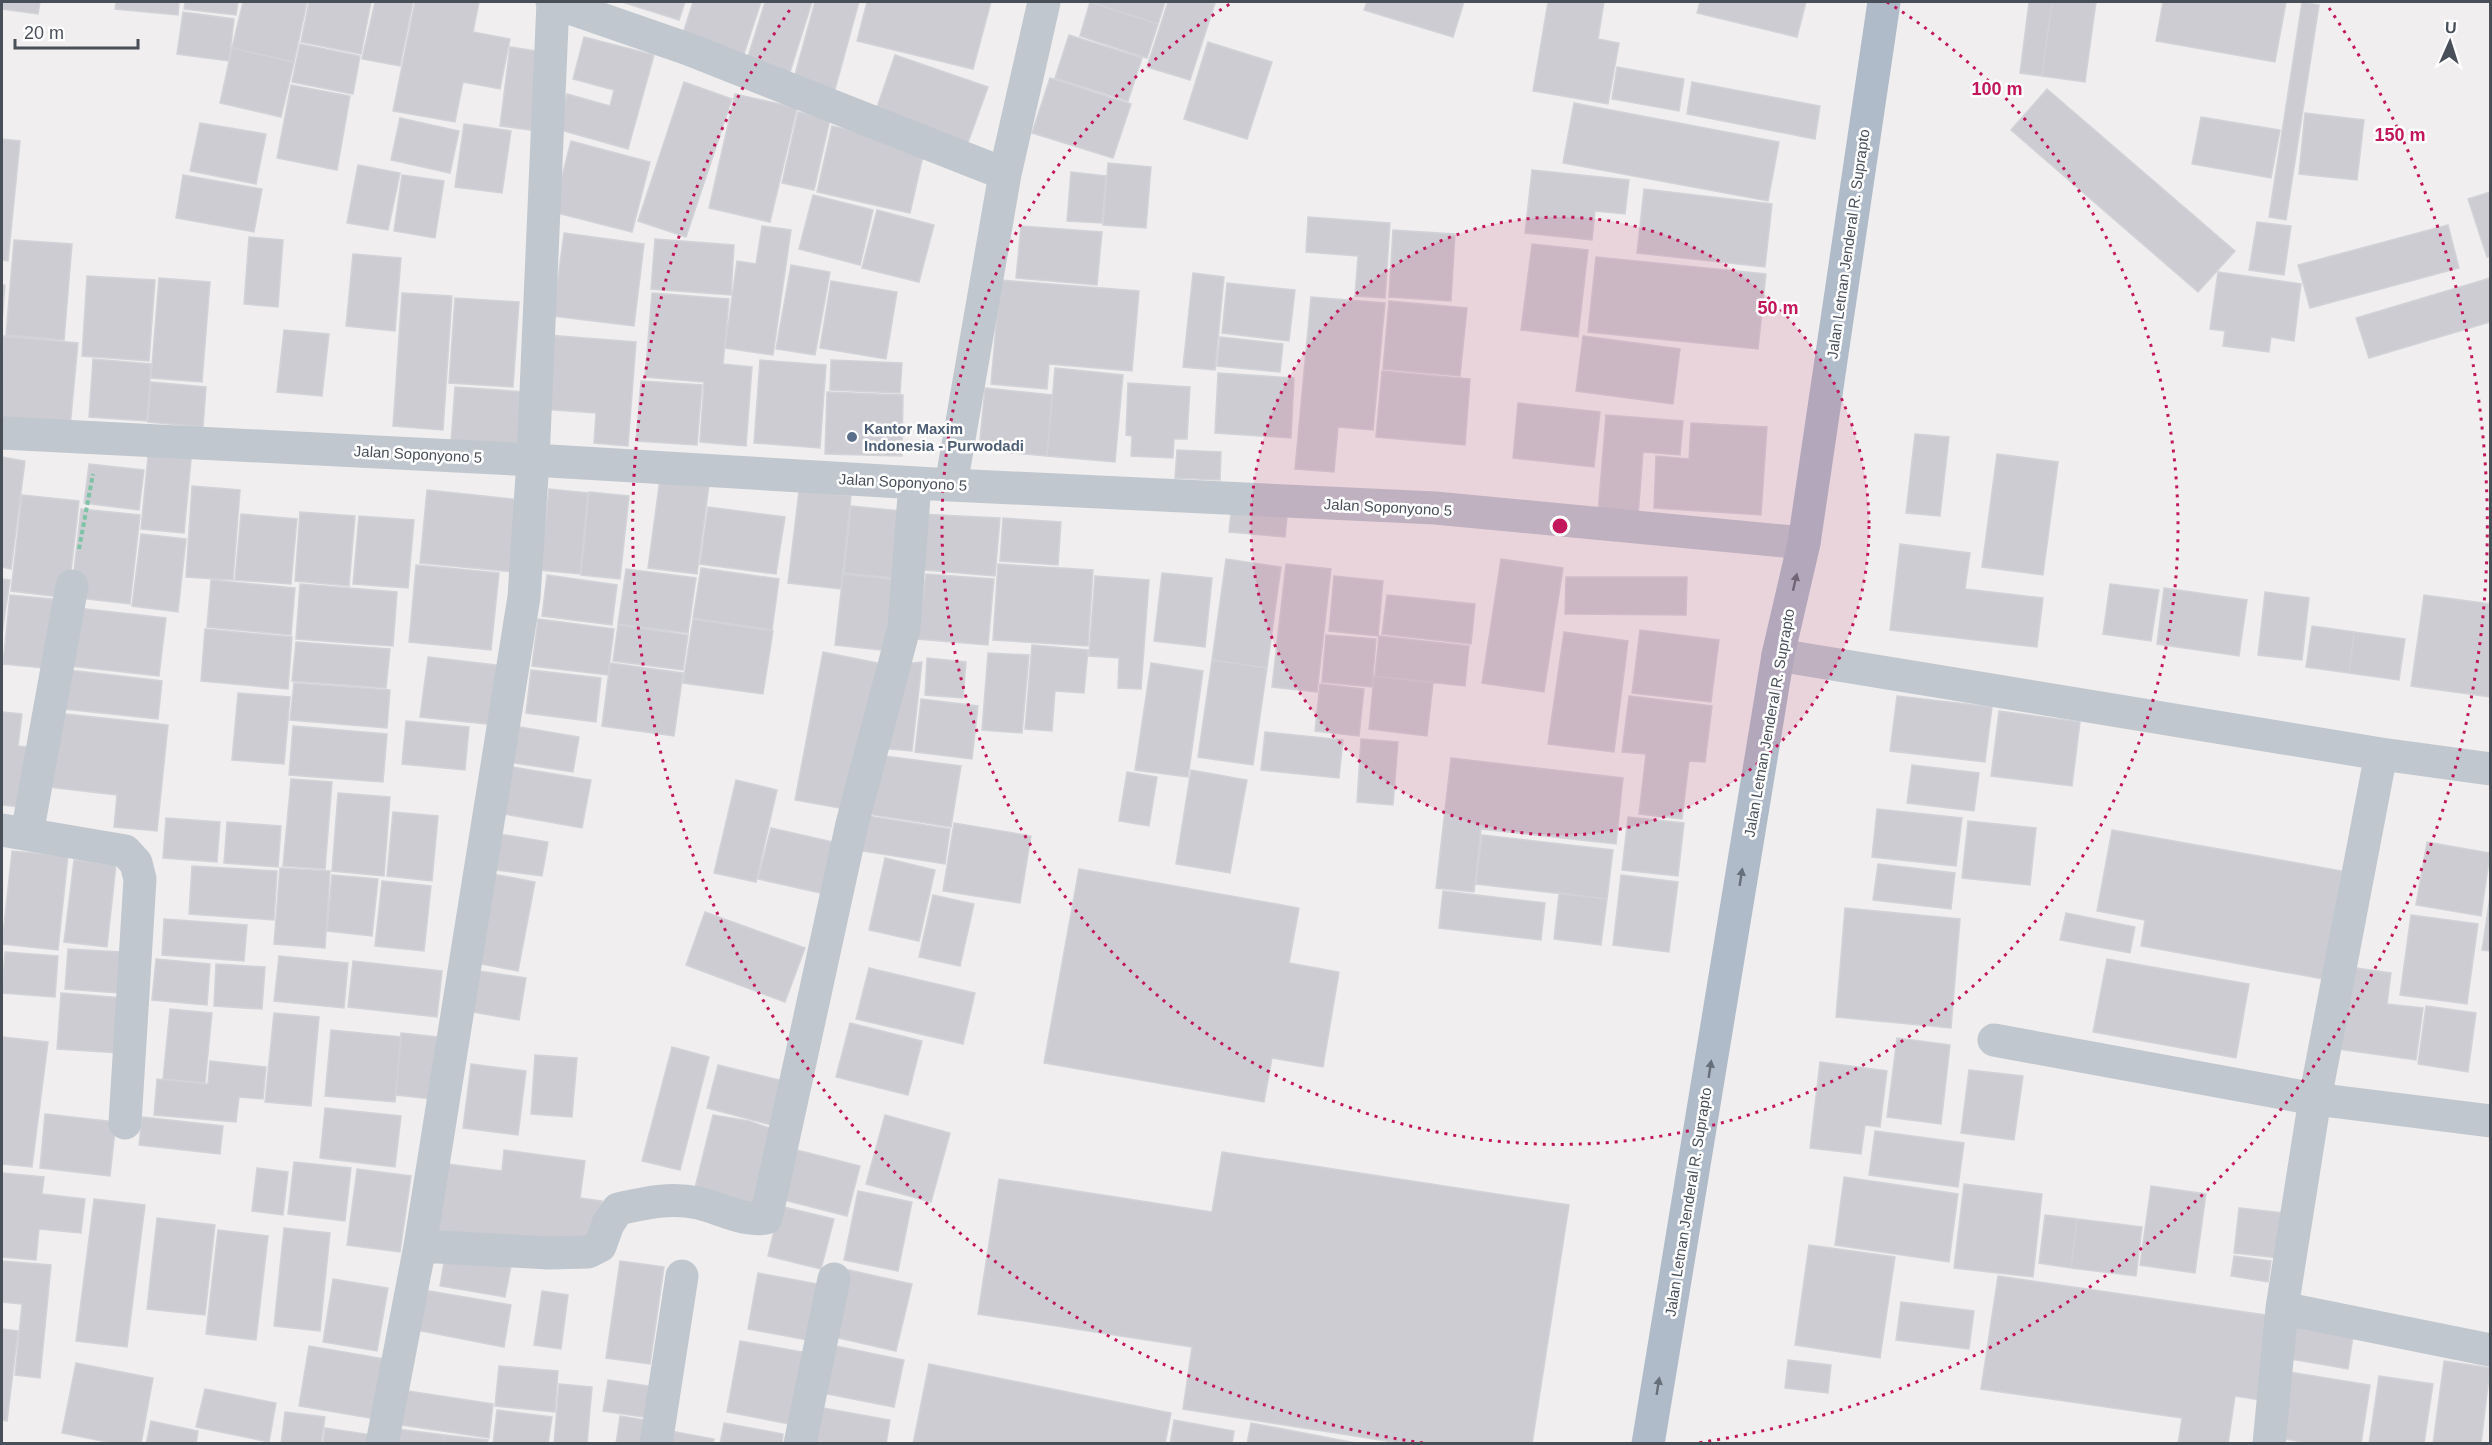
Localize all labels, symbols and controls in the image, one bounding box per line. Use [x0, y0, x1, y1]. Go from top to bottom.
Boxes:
scale bar [15, 12, 138, 50]
north arrow [2420, 12, 2480, 72]
text: U [2445, 19, 2457, 36]
text: 20 m [24, 23, 64, 43]
text: 100 m [1971, 79, 2023, 99]
text: 150 m [2374, 125, 2426, 145]
street label: Jalan Letnan Jenderal R. Suprapto [1823, 128, 1873, 360]
text: 50 m [1757, 298, 1799, 318]
place label: Kantor Maxim Indonesia - Purwodadi [864, 420, 1024, 454]
marker: Kantor Maxim Indonesia - Purwodadi [845, 430, 859, 444]
street label: Jalan Soponyono 5 [353, 442, 483, 466]
street label: Jalan Soponyono 5 [838, 470, 968, 494]
street label: Jalan Soponyono 5 [1323, 495, 1453, 519]
centre of rings [1550, 516, 1570, 536]
one-way arrow [1790, 572, 1800, 591]
street label: Jalan Letnan Jenderal R. Suprapto [1741, 607, 1797, 839]
one-way arrow [1737, 867, 1746, 886]
one-way arrow [1705, 1059, 1714, 1078]
street label: Jalan Letnan Jenderal R. Suprapto [1661, 1086, 1715, 1318]
one-way arrow [1653, 1376, 1662, 1395]

